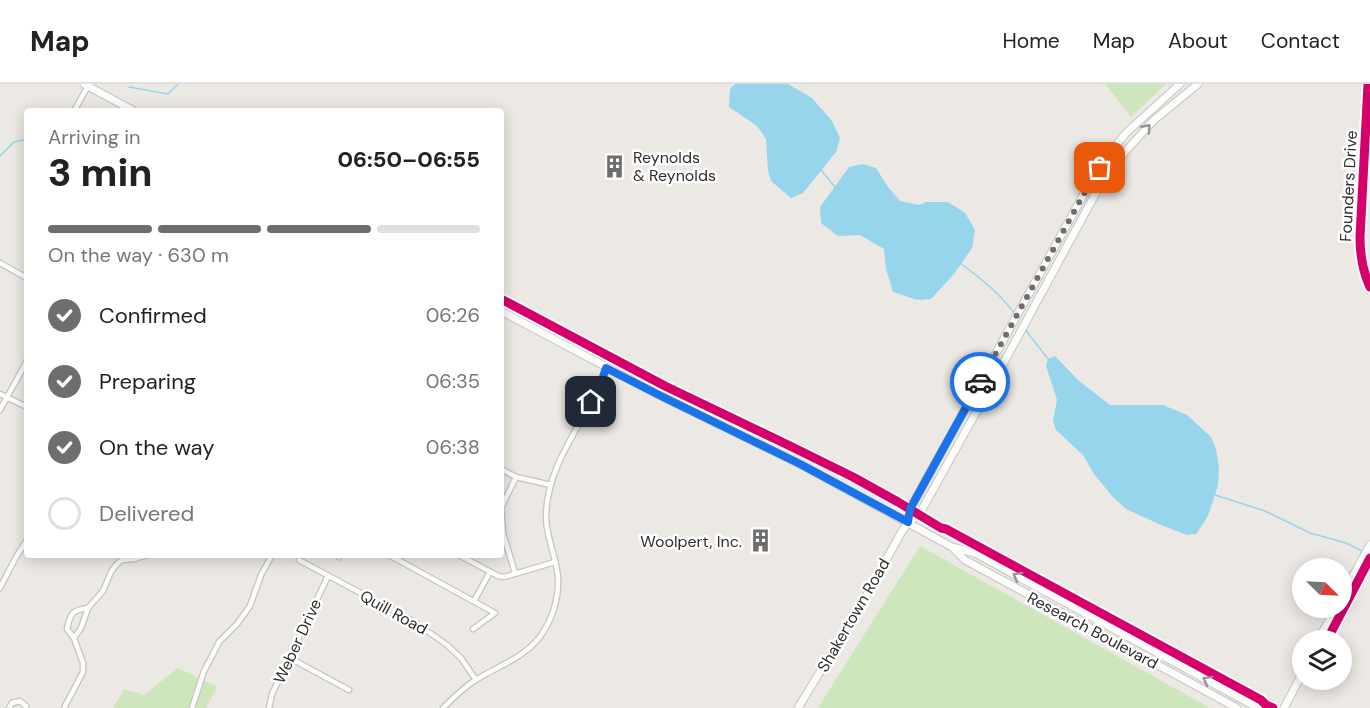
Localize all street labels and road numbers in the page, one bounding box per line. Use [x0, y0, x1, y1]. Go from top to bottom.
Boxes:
street label: Founders Drive [1335, 130, 1362, 242]
street label: Shakertown Road [812, 555, 894, 676]
street label: Quill Road [356, 585, 431, 640]
street label: Research Boulevard [1024, 587, 1162, 674]
street label: Weber Drive [269, 596, 326, 687]

